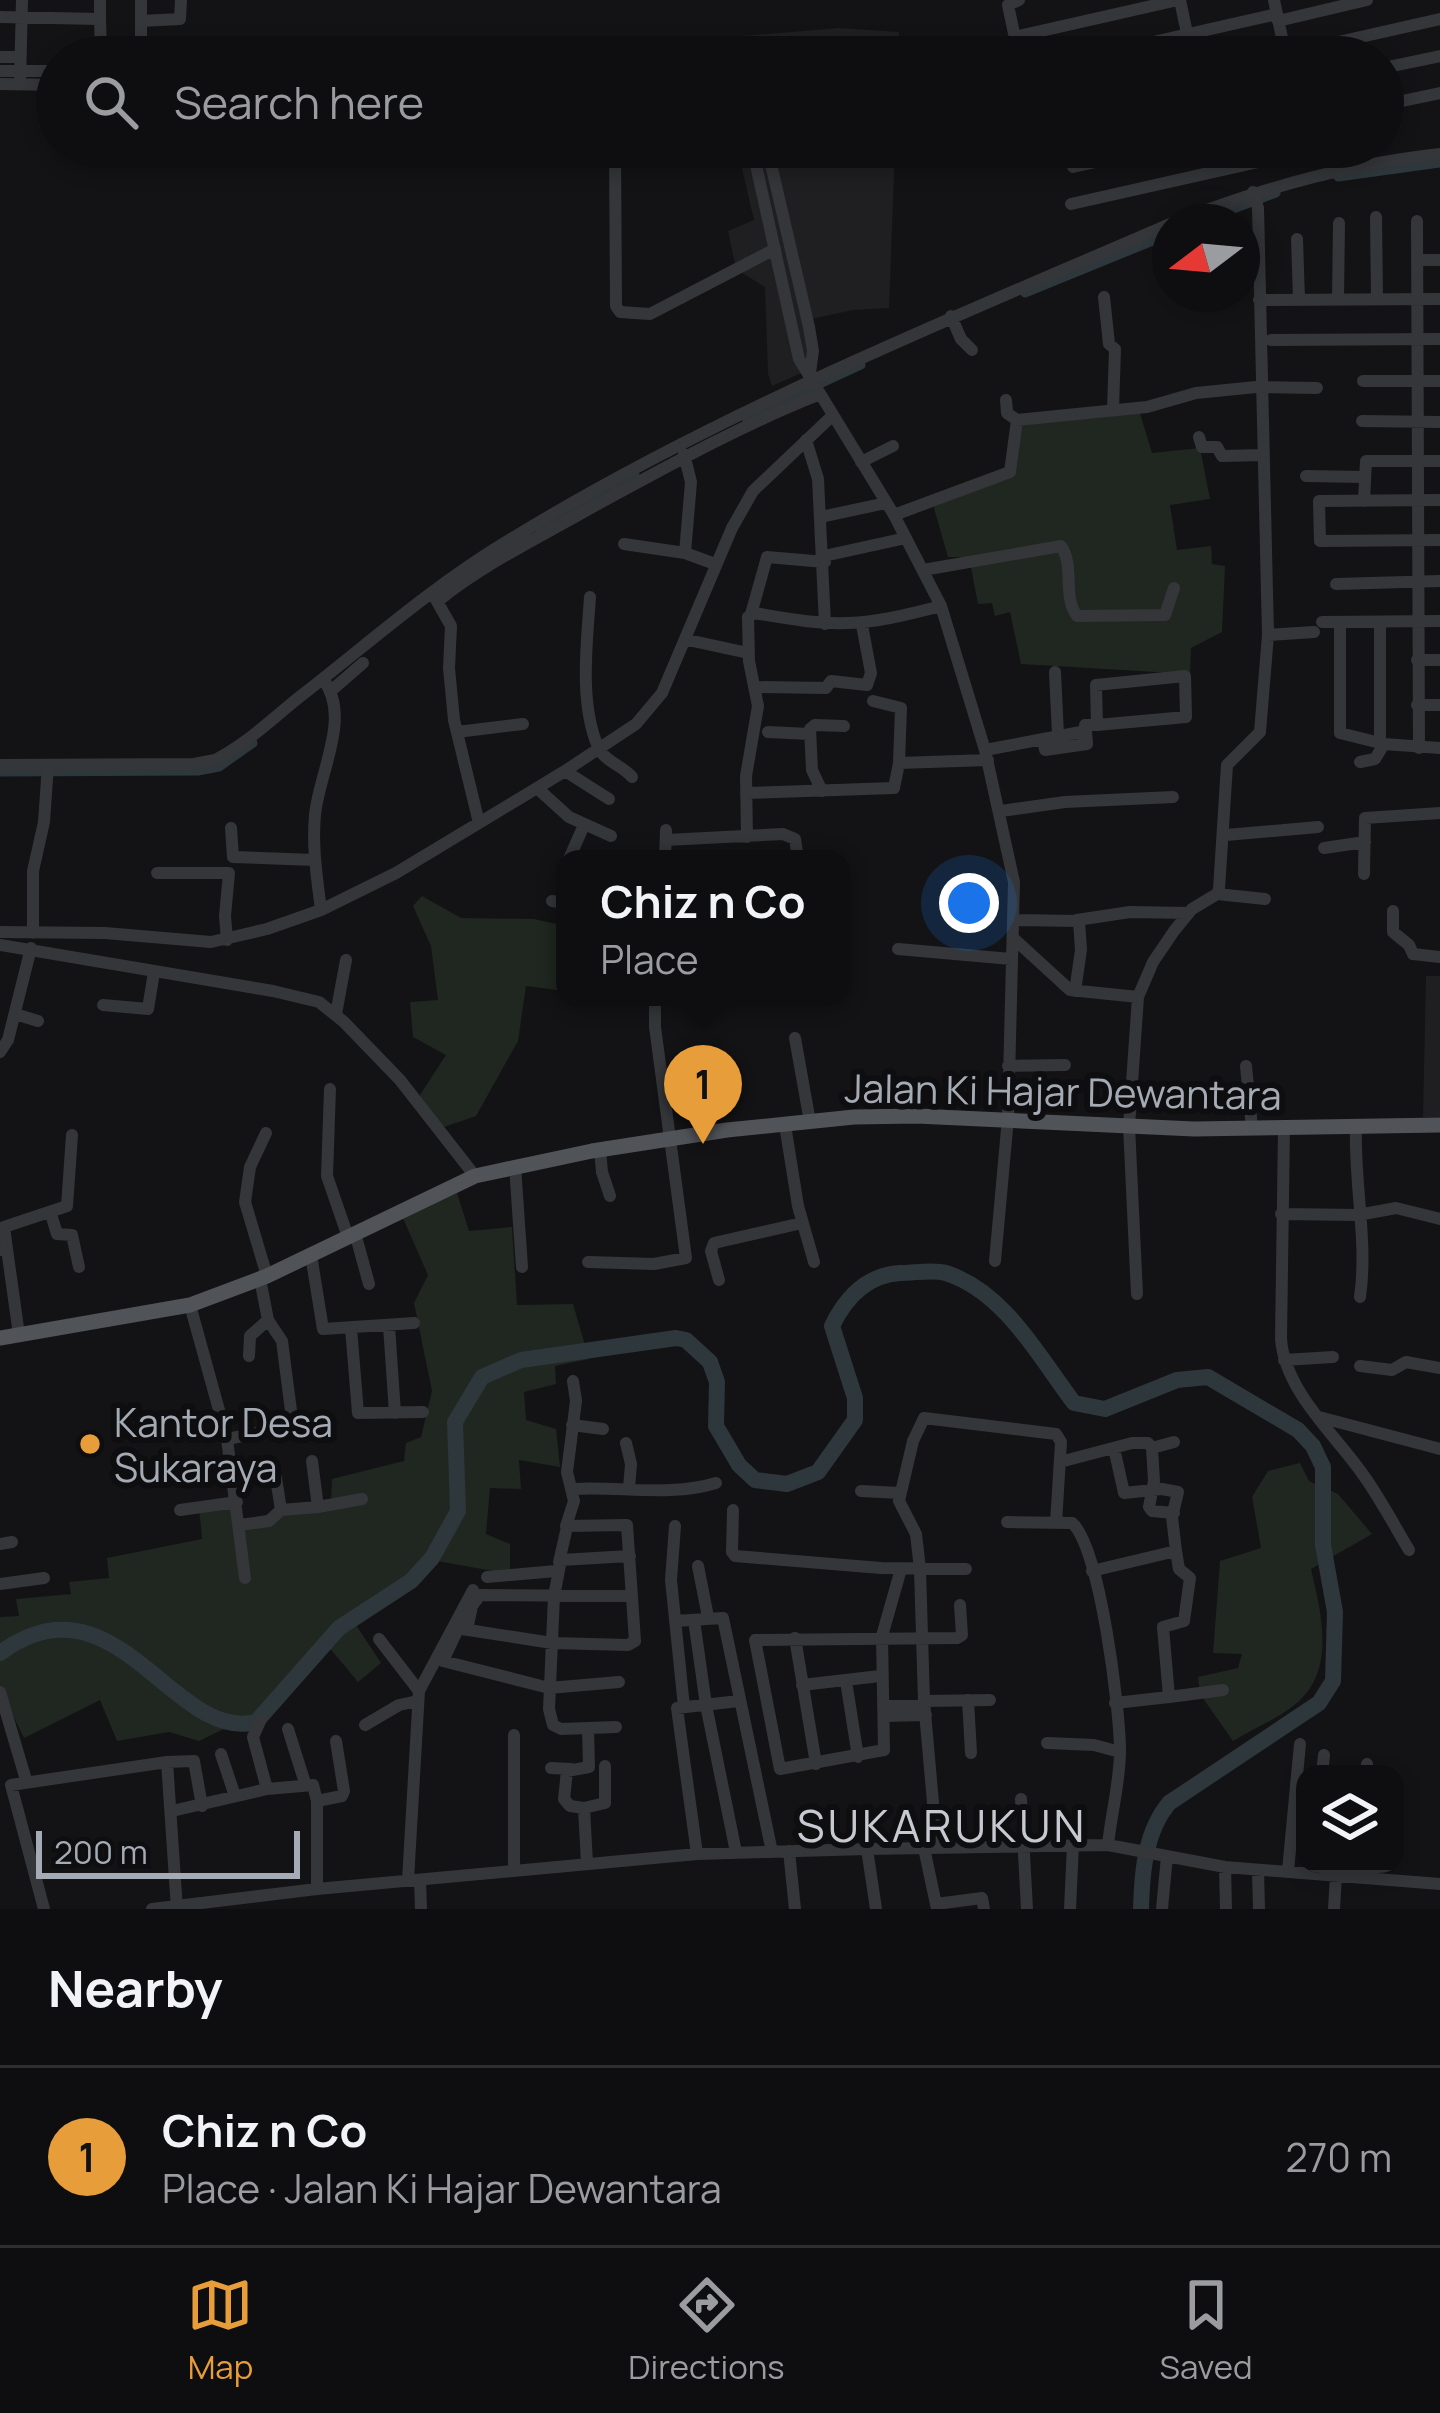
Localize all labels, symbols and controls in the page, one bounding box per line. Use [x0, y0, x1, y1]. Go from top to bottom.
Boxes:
search box [36, 36, 1404, 168]
icon: search [78, 69, 144, 135]
text: Search here [174, 71, 424, 133]
north arrow [1152, 204, 1260, 312]
popup [556, 850, 850, 1006]
text: Chiz n Co [600, 870, 806, 932]
your location [939, 873, 999, 933]
text: Place [600, 932, 699, 986]
pin: 1 [664, 1045, 742, 1144]
street label: Jalan Ki Hajar Dewantara [844, 1060, 1282, 1122]
place label: Kantor Desa Sukaraya [114, 1395, 333, 1494]
marker: Kantor Desa Sukaraya [77, 1431, 103, 1457]
map controls [1296, 1765, 1404, 1873]
button: layers [1296, 1765, 1404, 1873]
district label: SUKARUKUN [797, 1794, 1087, 1856]
scale bar [36, 1825, 300, 1878]
text: 200 m [54, 1829, 148, 1874]
text: Nearby [48, 1953, 223, 2022]
text: Chiz n Co [162, 2099, 367, 2161]
text: 1 [78, 2130, 96, 2184]
text: 270 m [1286, 2130, 1392, 2184]
text: Place · Jalan Ki Hajar Dewantara [162, 2161, 722, 2215]
tab: Map [187, 2272, 253, 2389]
tab: Directions [628, 2272, 785, 2389]
tab: Saved [1160, 2272, 1253, 2389]

